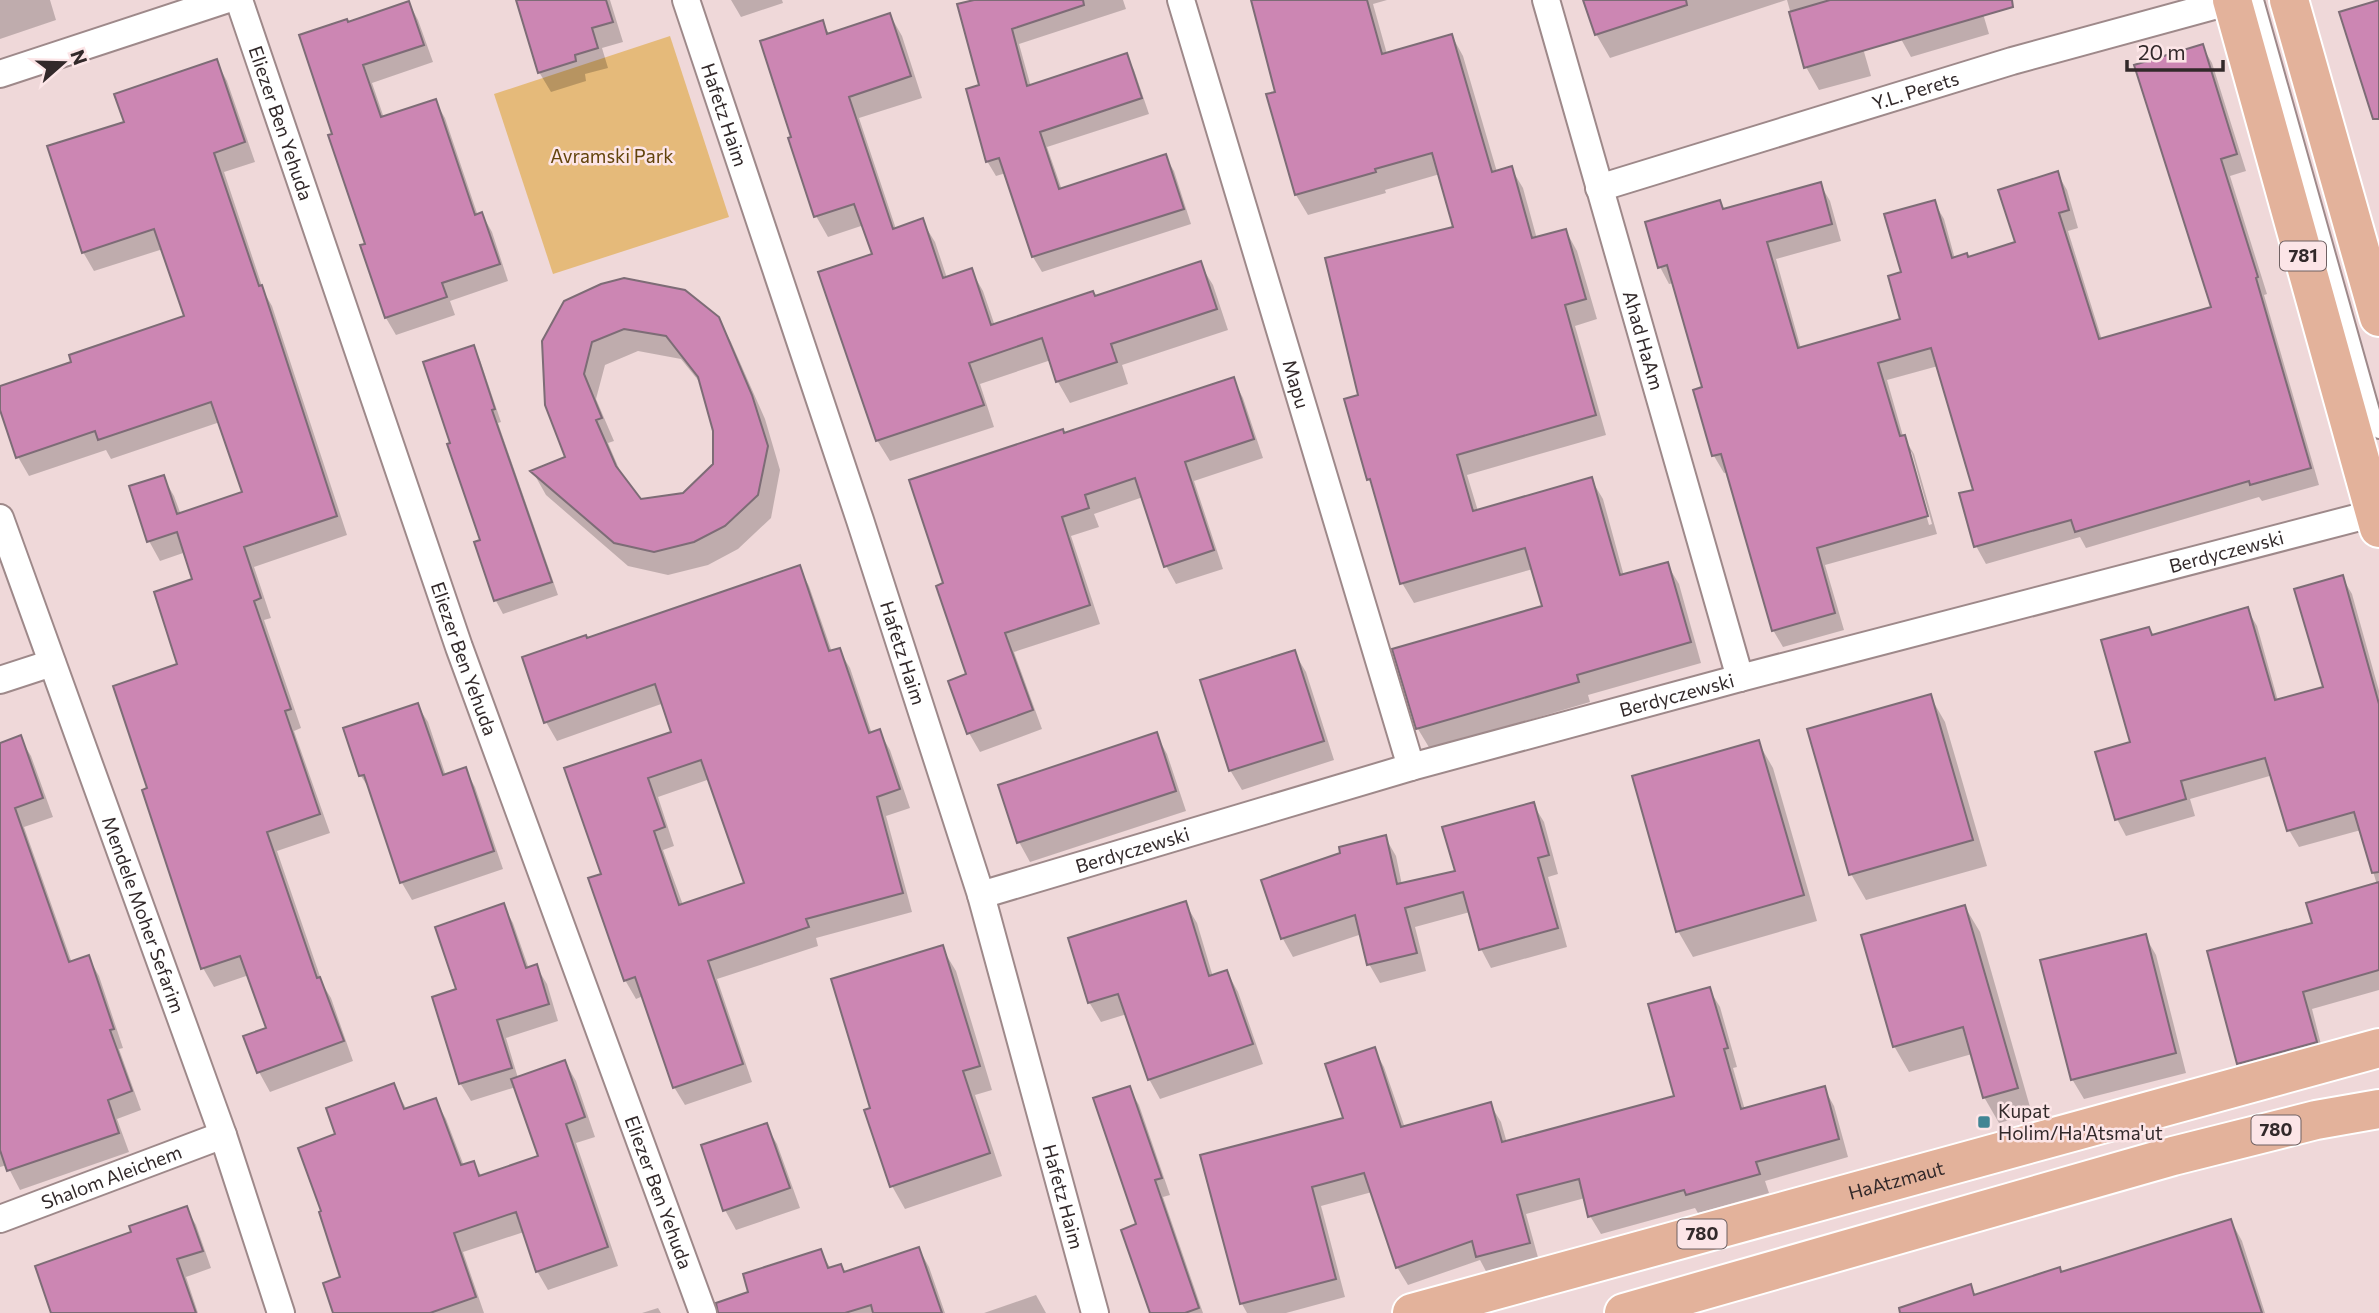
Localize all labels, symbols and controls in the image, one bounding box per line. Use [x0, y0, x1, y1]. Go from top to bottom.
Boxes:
north arrow [28, 28, 98, 98]
scale bar [2127, 28, 2223, 72]
text: 20 m [2138, 39, 2186, 64]
street label: Eliezer Ben Yehuda [244, 43, 318, 203]
text: N [66, 46, 93, 68]
street label: Hafetz Haim [697, 60, 753, 169]
street label: Y.L. Perets [1869, 66, 1961, 114]
park label: Avramski Park [550, 144, 674, 167]
road number: 781 [2280, 242, 2326, 270]
street label: Ahad HaAm [1619, 288, 1669, 393]
street label: Mapu [1278, 357, 1315, 411]
street label: Berdyczewski [2166, 525, 2286, 577]
street label: Eliezer Ben Yehuda [427, 579, 502, 739]
street label: Hafetz Haim [876, 598, 931, 708]
street label: Berdyczewski [1617, 668, 1736, 721]
street label: Mendele Moher Sefarim [98, 813, 190, 1016]
street label: Berdyczewski [1073, 822, 1192, 877]
place label: Kupat Holim/Ha'Atsma'ut [1998, 1099, 2163, 1144]
street label: Eliezer Ben Yehuda [621, 1112, 698, 1272]
marker: Kupat Holim/Ha'Atsma'ut [1976, 1114, 1992, 1130]
road number: 780 [2252, 1115, 2300, 1144]
street label: Shalom Aleichem [38, 1140, 185, 1213]
street label: Hafetz Haim [1038, 1142, 1089, 1251]
street label: HaAtzmaut [1845, 1156, 1947, 1204]
road number: 780 [1678, 1219, 1726, 1248]

